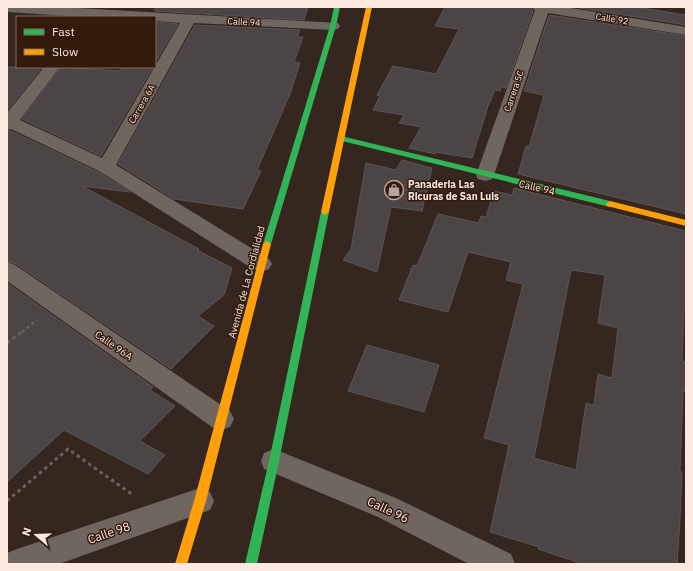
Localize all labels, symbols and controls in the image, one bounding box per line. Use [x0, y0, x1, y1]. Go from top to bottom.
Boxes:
street label: Calle 92 [595, 10, 629, 27]
street label: Calle 94 [227, 15, 261, 28]
legend [16, 16, 156, 68]
text: Fast [52, 24, 75, 39]
text: Slow [52, 44, 78, 59]
street label: Carrera 5C [501, 68, 526, 113]
street label: Carrera 6A [126, 82, 157, 125]
street label: Calle 94 [517, 177, 556, 198]
place label: Panaderia Las Ricuras de San Luis [408, 178, 499, 203]
shop icon: Panaderia Las Ricuras de San Luis [383, 179, 405, 201]
street label: Avenida de La Cordialidad [225, 225, 268, 340]
street label: Calle 96A [92, 328, 136, 363]
street label: Calle 96 [365, 493, 411, 526]
north arrow [16, 515, 56, 555]
street label: Calle 98 [86, 518, 132, 547]
text: N [19, 526, 34, 538]

